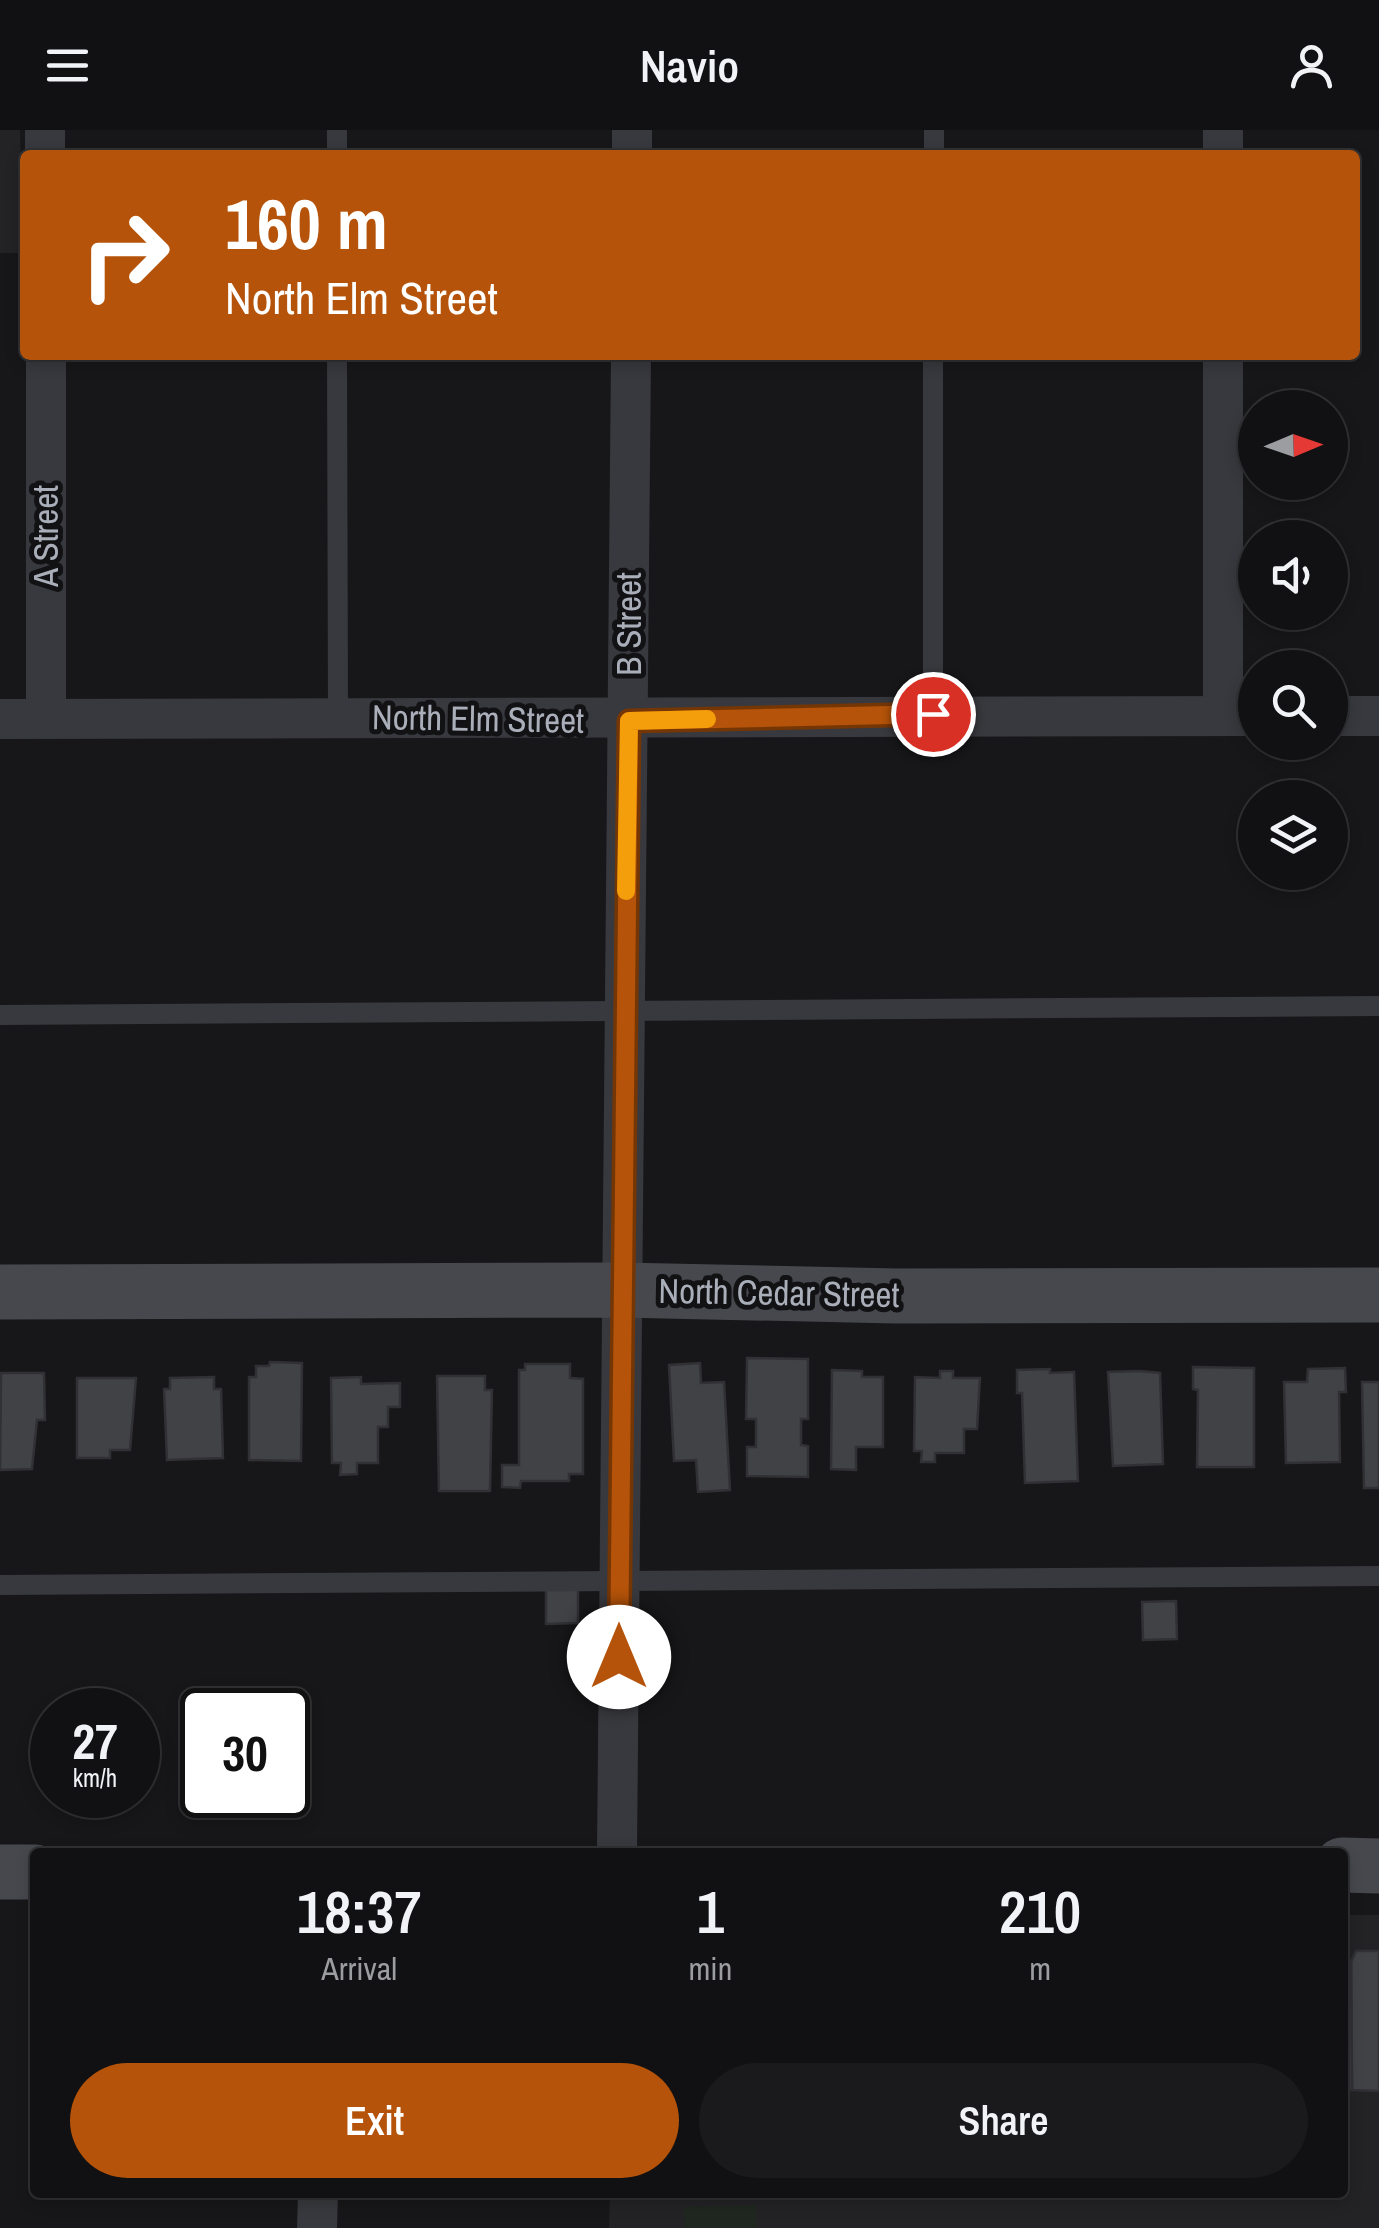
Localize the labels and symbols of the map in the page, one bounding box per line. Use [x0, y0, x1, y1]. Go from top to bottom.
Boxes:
north arrow [1238, 390, 1348, 500]
street label: A Street [22, 485, 69, 588]
street label: B Street [605, 572, 652, 676]
pin [891, 672, 976, 757]
street label: North Elm Street [372, 693, 584, 744]
street label: North Cedar Street [658, 1267, 900, 1318]
position arrow [567, 1605, 671, 1709]
speed limit sign: 30 [180, 1688, 310, 1818]

